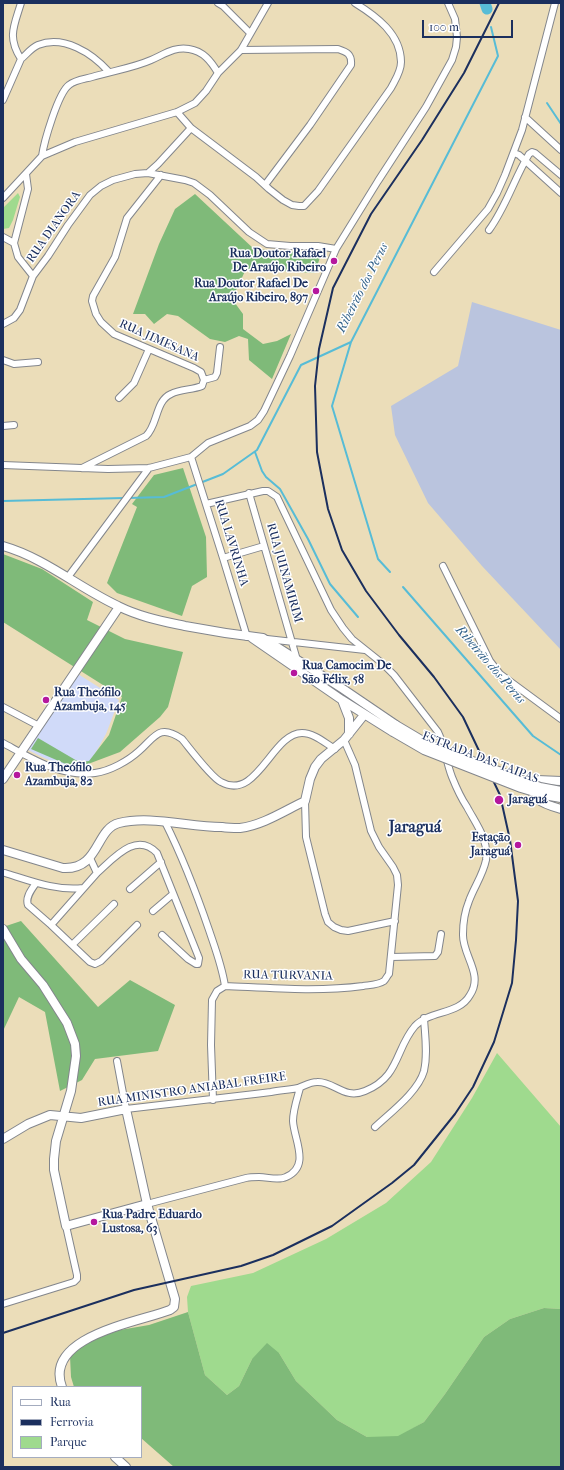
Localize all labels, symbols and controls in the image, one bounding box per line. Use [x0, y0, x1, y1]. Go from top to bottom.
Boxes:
scale bar [424, 12, 515, 38]
text: 100 m [429, 20, 459, 34]
street label: RUA DIANORA [24, 188, 84, 266]
water label: Ribeirão dos Perus [334, 241, 392, 335]
place label: Rua Doutor Rafael De Araújo Ribeiro [230, 247, 326, 275]
marker: Rua Doutor Rafael De Araújo Ribeiro [329, 256, 339, 266]
place label: Rua Doutor Rafael De Araújo Ribeiro, 897 [194, 277, 308, 305]
marker: Rua Doutor Rafael De Araújo Ribeiro, 897 [311, 286, 321, 296]
street label: RUA JIMESANA [117, 317, 201, 365]
street label: RUA LAVRINHA [211, 498, 251, 588]
street label: RUA JUINAMIRIM [263, 521, 305, 625]
water label: Ribeirão dos Perus [452, 623, 528, 707]
place label: Rua Camocim De São Félix, 58 [302, 659, 392, 687]
marker: Rua Camocim De São Félix, 58 [289, 668, 299, 678]
place label: Rua Theófilo Azambuja, 145 [54, 686, 126, 714]
marker: Rua Theófilo Azambuja, 145 [41, 695, 51, 705]
street label: ESTRADA DAS TAIPAS [420, 729, 540, 787]
place label: Rua Theófilo Azambuja, 82 [25, 761, 93, 789]
marker: Rua Theófilo Azambuja, 82 [12, 770, 22, 780]
place label: Jaraguá [508, 793, 547, 807]
marker: Jaraguá [493, 794, 505, 806]
district label: Jaraguá [389, 818, 441, 838]
place label: Estação Jaraguá [471, 831, 510, 859]
marker: Estação Jaraguá [513, 840, 523, 850]
street label: RUA TURVANIA [243, 968, 333, 984]
street label: RUA MINISTRO ANIABAL FREIRE [97, 1070, 287, 1110]
place label: Rua Padre Eduardo Lustosa, 63 [102, 1208, 202, 1236]
marker: Rua Padre Eduardo Lustosa, 63 [89, 1217, 99, 1227]
legend [12, 1386, 142, 1458]
text: Rua [50, 1395, 71, 1409]
text: Ferrovia [50, 1415, 93, 1429]
text: Parque [50, 1435, 87, 1449]

